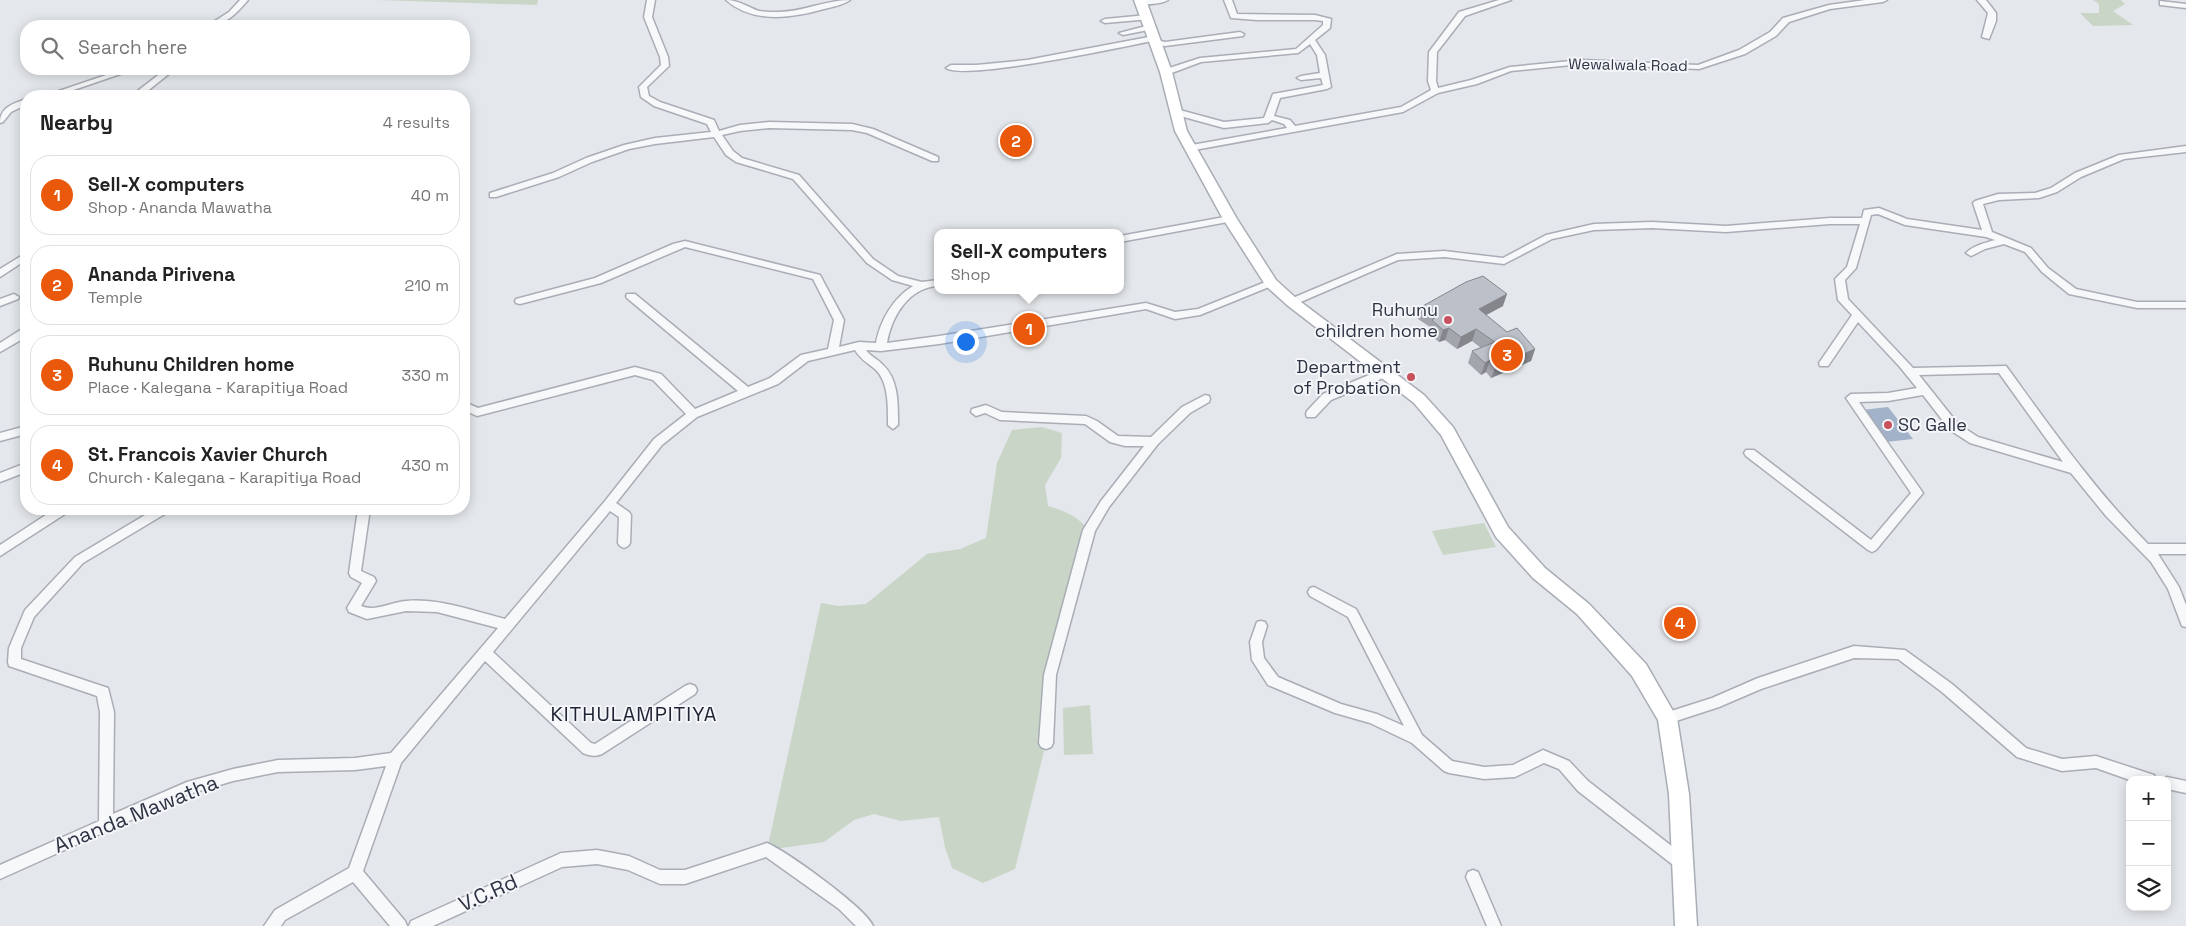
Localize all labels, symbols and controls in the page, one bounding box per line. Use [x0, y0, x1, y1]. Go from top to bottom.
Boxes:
search box [20, 20, 470, 75]
icon: search [38, 34, 66, 62]
text: Search here [78, 35, 188, 60]
street label: Wewalwala Road [1568, 54, 1688, 75]
text: Nearby [40, 109, 113, 136]
text: 4 results [383, 112, 450, 133]
pin: 2 [1000, 122, 1032, 160]
text: Sell-X computers [88, 172, 244, 197]
text: 1 [53, 185, 61, 206]
text: 40 m [411, 185, 449, 206]
text: Shop · Ananda Mawatha [88, 197, 272, 218]
popup [934, 229, 1124, 294]
text: Sell-X computers [951, 239, 1107, 264]
text: Ananda Pirivena [88, 262, 235, 287]
text: Shop [951, 264, 991, 285]
text: 2 [52, 275, 62, 296]
text: 210 m [405, 275, 449, 296]
text: Temple [88, 287, 143, 308]
place label: Ruhunu children home [1315, 298, 1438, 342]
pin: 1 [1013, 310, 1045, 348]
marker: Ruhunu children home [1442, 314, 1454, 326]
your location [953, 329, 979, 355]
pin: 3 [1491, 336, 1523, 374]
text: Ruhunu Children home [88, 352, 294, 377]
place label: Department of Probation [1293, 355, 1401, 399]
text: 3 [52, 365, 62, 386]
text: 330 m [402, 365, 449, 386]
marker: Department of Probation [1405, 371, 1417, 383]
text: Place · Kalegana - Karapitiya Road [88, 377, 348, 398]
place label: SC Galle [1898, 413, 1967, 436]
marker: SC Galle [1882, 419, 1894, 431]
text: St. Francois Xavier Church [88, 442, 328, 467]
text: 4 [52, 455, 62, 476]
text: 430 m [401, 455, 449, 476]
text: Church · Kalegana - Karapitiya Road [88, 467, 361, 488]
pin: 4 [1664, 604, 1696, 642]
district label: KITHULAMPITIYA [551, 701, 717, 727]
street label: Ananda Mawatha [50, 768, 222, 859]
map controls [2126, 776, 2171, 911]
button: + [2126, 776, 2171, 821]
button: − [2126, 821, 2171, 866]
button: layers [2126, 866, 2171, 911]
street label: V.C.Rd [454, 868, 522, 917]

